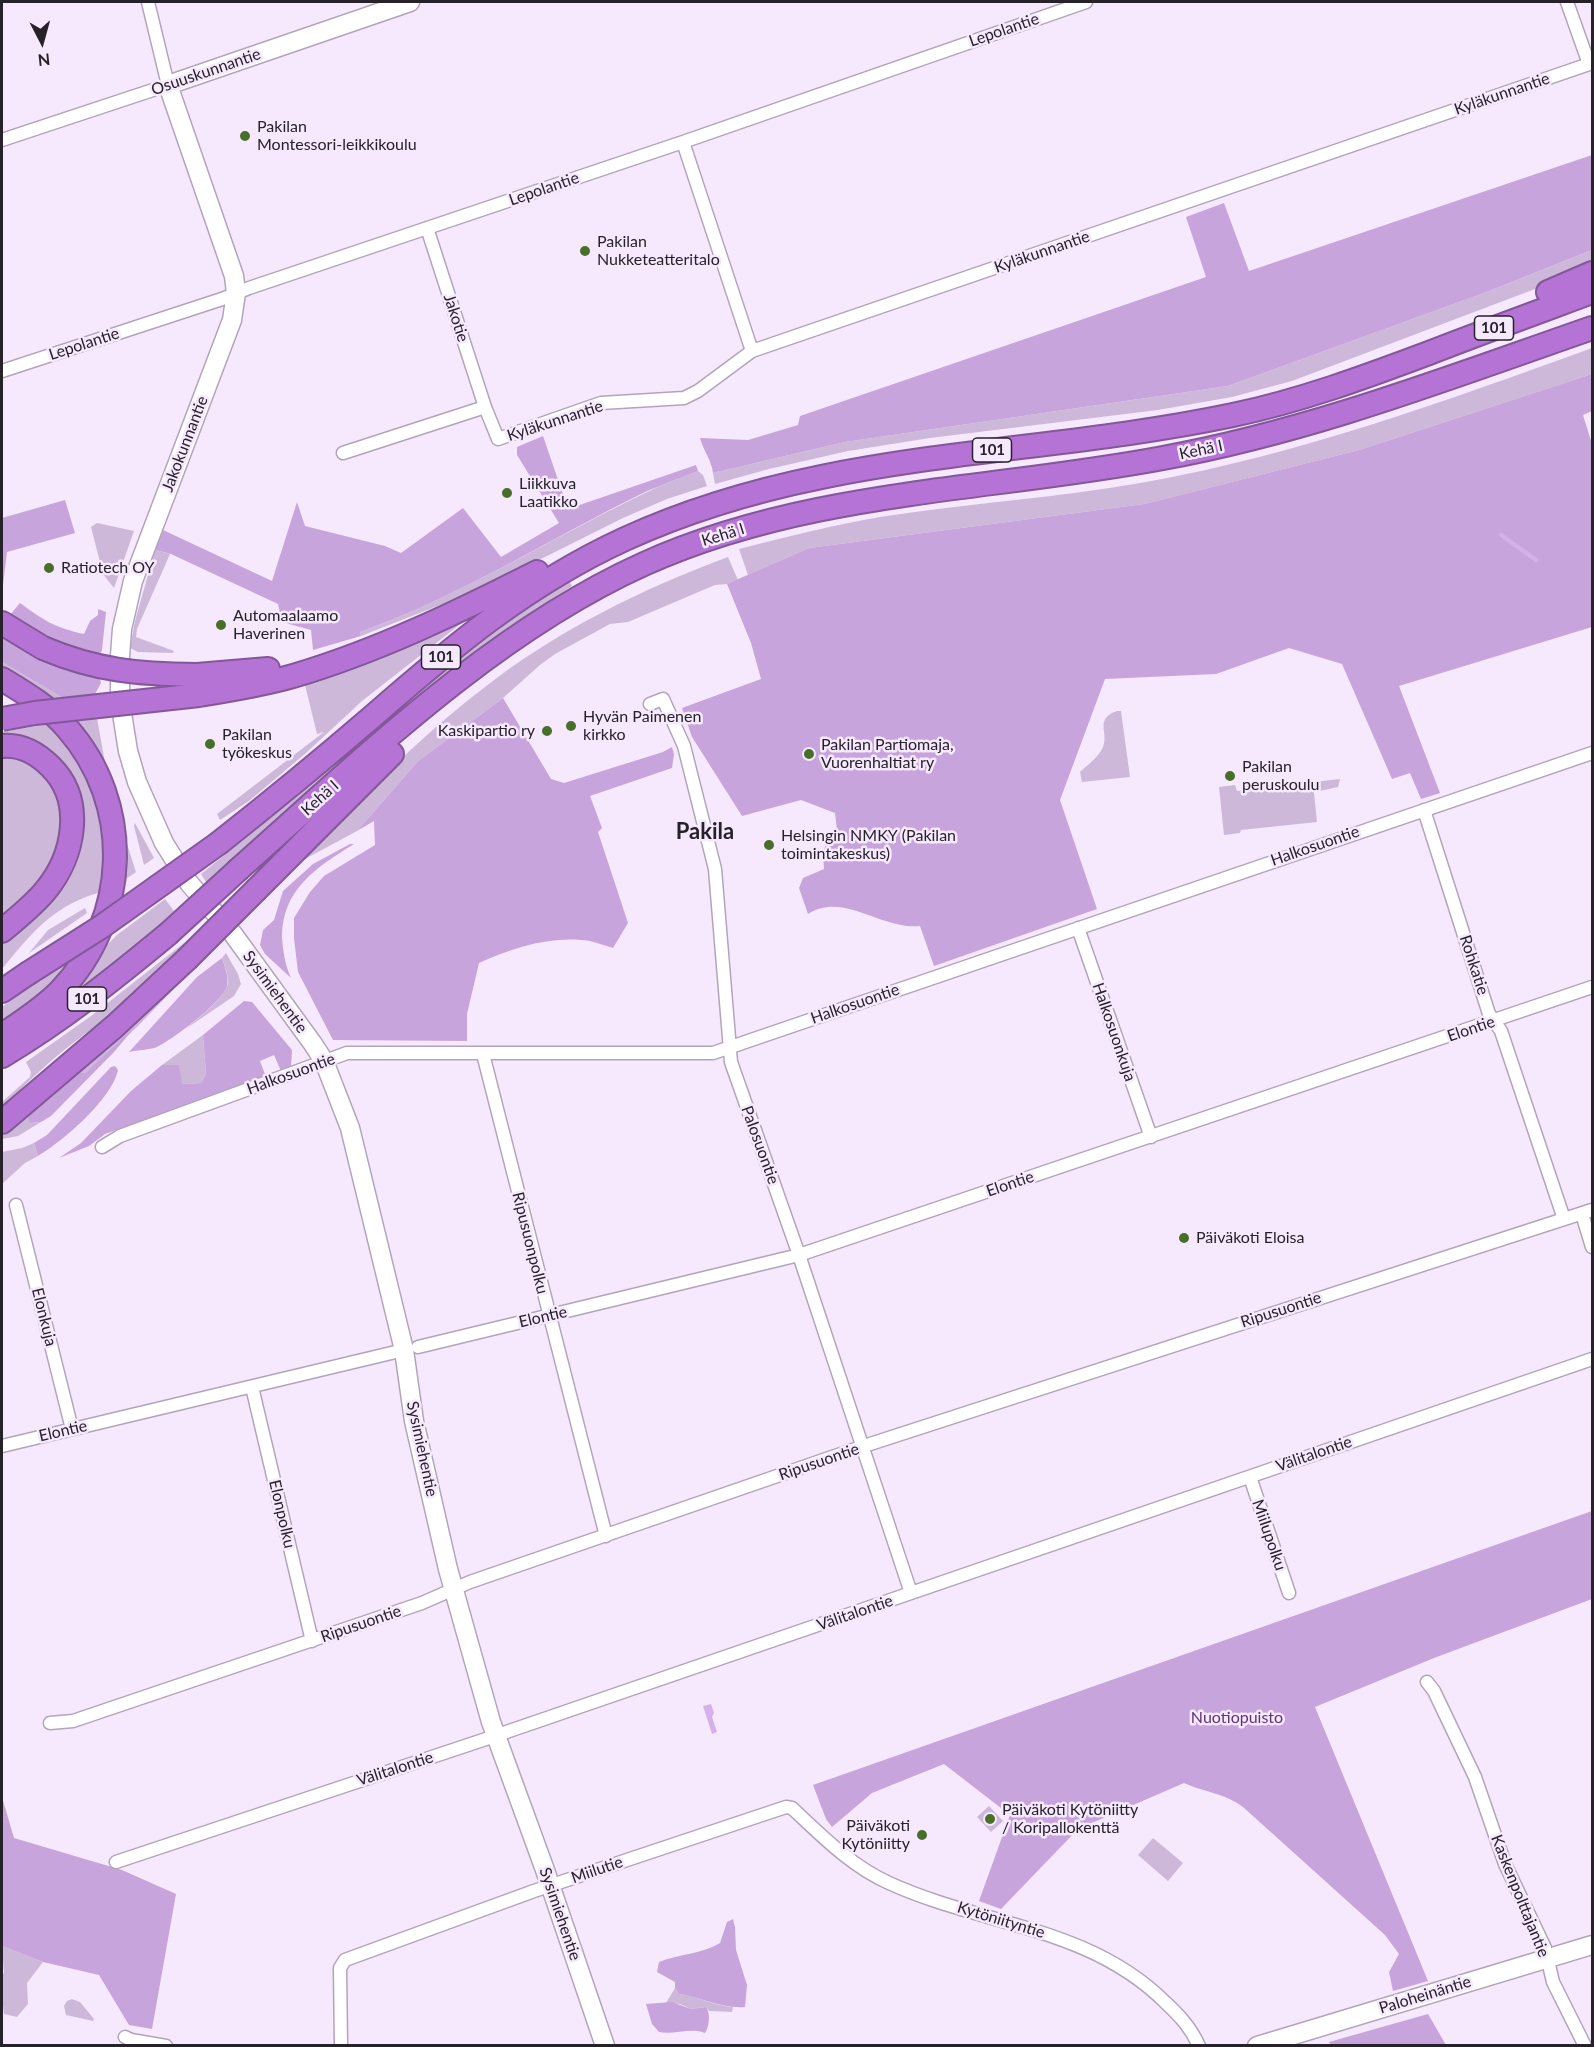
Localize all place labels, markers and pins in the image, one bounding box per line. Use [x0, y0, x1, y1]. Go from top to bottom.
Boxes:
place label: Pakilan Montessori-leikkikoulu [257, 117, 417, 155]
marker: Pakilan Montessori-leikkikoulu [238, 129, 252, 143]
place label: Pakilan Nukketeatteritalo [597, 232, 720, 270]
marker: Pakilan Nukketeatteritalo [578, 244, 592, 258]
place label: Liikkuva Laatikko [519, 474, 578, 512]
marker: Liikkuva Laatikko [500, 486, 514, 500]
place label: Ratiotech OY [61, 558, 155, 578]
marker: Ratiotech OY [42, 561, 56, 575]
place label: Automaalaamo Haverinen [233, 606, 338, 644]
marker: Automaalaamo Haverinen [214, 618, 228, 632]
place label: Hyvän Paimenen kirkko [583, 707, 701, 745]
marker: Hyvän Paimenen kirkko [564, 719, 578, 733]
place label: Kaskipartio ry [438, 721, 535, 741]
marker: Kaskipartio ry [540, 724, 554, 738]
place label: Pakilan työkeskus [222, 725, 292, 763]
place label: Pakilan Partiomaja, Vuorenhaltiat ry [821, 735, 954, 773]
marker: Pakilan työkeskus [203, 737, 217, 751]
marker: Pakilan Partiomaja, Vuorenhaltiat ry [802, 747, 816, 761]
place label: Pakilan peruskoulu [1242, 757, 1319, 795]
marker: Pakilan peruskoulu [1223, 769, 1237, 783]
place label: Helsingin NMKY (Pakilan toimintakeskus) [781, 826, 956, 864]
marker: Helsingin NMKY (Pakilan toimintakeskus) [762, 838, 776, 852]
place label: Päiväkoti Eloisa [1196, 1228, 1304, 1248]
marker: Päiväkoti Eloisa [1177, 1231, 1191, 1245]
place label: Päiväkoti Kytöniitty / Koripallokenttä [1002, 1800, 1138, 1838]
marker: Päiväkoti Kytöniitty / Koripallokenttä [983, 1812, 997, 1826]
place label: Päiväkoti Kytöniitty [841, 1816, 910, 1854]
marker: Päiväkoti Kytöniitty [915, 1828, 929, 1842]

